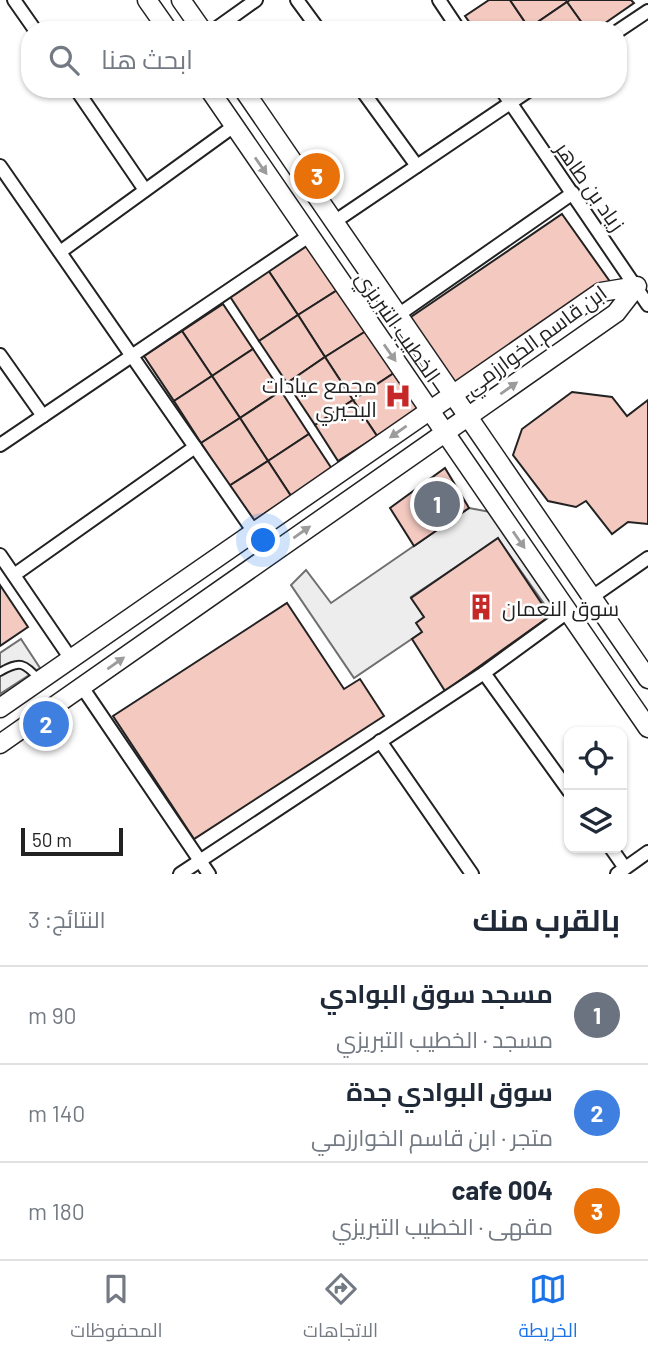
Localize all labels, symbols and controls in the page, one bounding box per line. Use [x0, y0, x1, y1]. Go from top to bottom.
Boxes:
search box [21, 21, 627, 98]
icon: search [45, 41, 83, 79]
text: ابحث هنا [101, 43, 193, 74]
street label: زياد بن طاهر [549, 136, 631, 236]
pin: 3 [294, 150, 340, 202]
one-way arrow [254, 157, 268, 175]
street label: الخطيب التبريزي [347, 266, 446, 389]
street label: ابن قاسم الخوارزمي [459, 279, 614, 403]
one-way arrow [383, 344, 397, 362]
place label: مجمع عيادات البحيري [262, 372, 377, 426]
hospital icon: مجمع عيادات البحيري [383, 381, 413, 411]
one-way arrow [500, 381, 518, 395]
one-way arrow [389, 425, 407, 439]
pin: 1 [414, 478, 460, 530]
your location [246, 523, 280, 557]
one-way arrow [293, 525, 311, 539]
one-way arrow [512, 531, 526, 549]
building icon: سوق النعمان [466, 592, 496, 622]
place label: سوق النعمان [502, 595, 619, 622]
one-way arrow [107, 656, 125, 670]
pin: 2 [23, 698, 69, 750]
map controls [564, 727, 627, 853]
button: locate [564, 727, 627, 790]
button: layers [564, 790, 627, 853]
scale bar [21, 825, 122, 857]
text: 50 m [32, 828, 72, 851]
text: بالقرب منك [472, 901, 620, 937]
text: النتائج: 3 [28, 905, 106, 933]
text: مسجد سوق البوادي [320, 977, 553, 1008]
text: 90 m [28, 1001, 77, 1029]
text: 1 [593, 1001, 601, 1029]
text: مسجد · الخطيب التبريزي [336, 1025, 553, 1053]
text: سوق البوادي جدة [346, 1075, 553, 1106]
text: 140 m [28, 1099, 85, 1127]
text: 2 [591, 1099, 603, 1127]
text: متجر · ابن قاسم الخوارزمي [311, 1123, 553, 1151]
text: 004 cafe [452, 1174, 553, 1205]
text: 180 m [28, 1197, 85, 1225]
text: 3 [591, 1197, 603, 1225]
text: مقهى · الخطيب التبريزي [332, 1212, 553, 1240]
tab: المحفوظات [70, 1270, 163, 1348]
tab: الاتجاهات [303, 1270, 378, 1348]
tab: الخريطة [519, 1270, 578, 1348]

